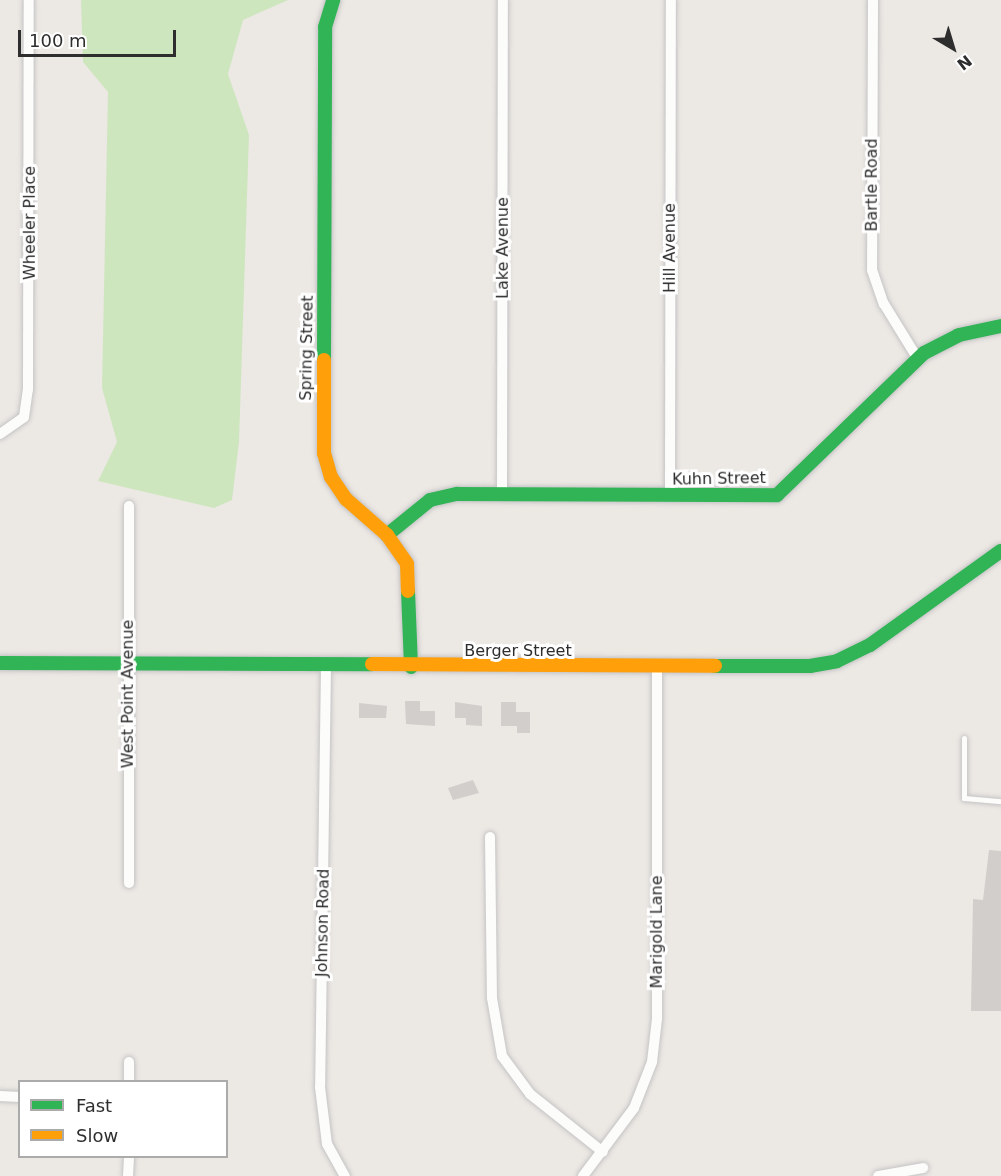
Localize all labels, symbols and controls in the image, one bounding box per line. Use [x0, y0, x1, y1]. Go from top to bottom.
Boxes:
scale bar [21, 18, 178, 56]
north arrow [923, 18, 983, 78]
text: 100 m [29, 30, 87, 51]
text: N [953, 51, 976, 74]
street label: Bartle Road [862, 138, 882, 232]
street label: Wheeler Place [20, 166, 40, 280]
street label: Lake Avenue [493, 197, 513, 299]
street label: Hill Avenue [660, 203, 680, 293]
street label: Spring Street [296, 295, 318, 401]
street label: Kuhn Street [672, 469, 766, 489]
street label: West Point Avenue [118, 620, 138, 768]
street label: Berger Street [464, 641, 572, 661]
street label: Johnson Road [312, 869, 334, 977]
street label: Marigold Lane [647, 876, 667, 988]
legend [18, 1080, 228, 1158]
text: Fast [76, 1095, 112, 1116]
text: Slow [76, 1125, 118, 1146]

